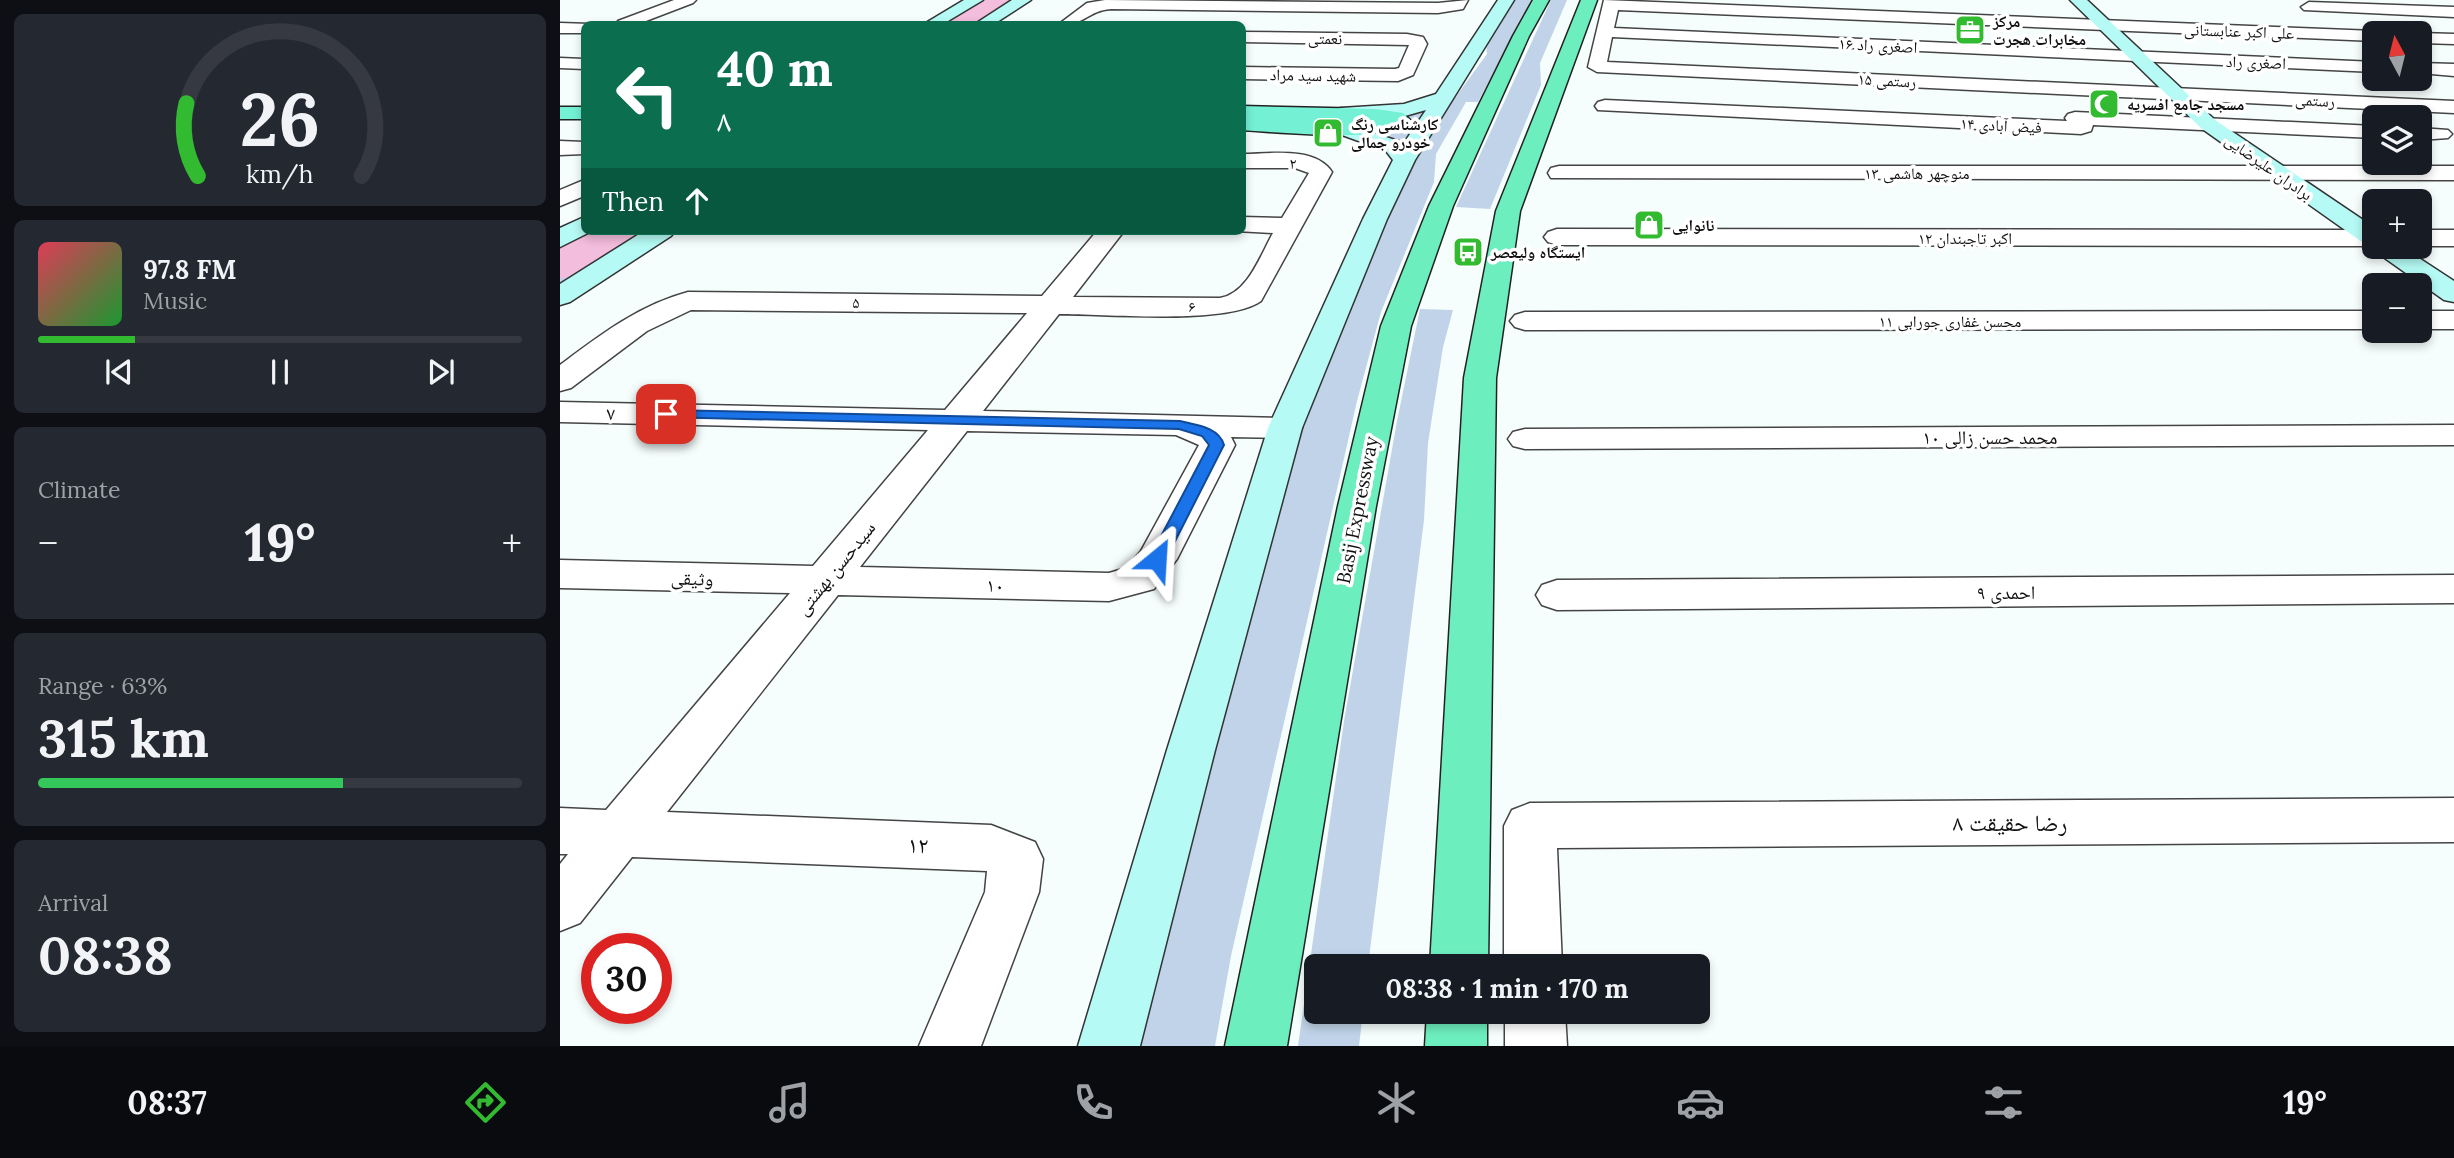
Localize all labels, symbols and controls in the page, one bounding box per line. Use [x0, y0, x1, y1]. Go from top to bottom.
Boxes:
place label: مرکز مخابرات هجرت [1992, 11, 2086, 49]
office icon: مرکز مخابرات هجرت [1953, 13, 1987, 47]
street label: علی اکبر عنابستانی [2184, 19, 2294, 44]
north arrow [2362, 21, 2432, 91]
map controls [2362, 21, 2432, 343]
street label: نعمتی [1308, 28, 1342, 49]
street label: اصغری راد ۱۶ [1838, 33, 1918, 58]
text: 40 m [717, 37, 833, 99]
icon: left [602, 49, 693, 140]
street label: اصغری راد [2226, 51, 2286, 74]
street label: شهید سید مراد [1270, 64, 1356, 86]
street label: رستمی ۱۵ [1857, 68, 1917, 93]
text: 26 [240, 74, 320, 167]
mosque icon: مسجد جامع افسریه [2087, 87, 2121, 121]
street label: رستمی [2294, 89, 2336, 112]
place label: مسجد جامع افسریه [2127, 94, 2244, 115]
text: ۸ [717, 100, 731, 141]
button: layers [2362, 105, 2432, 175]
street label: فیض آبادی ۱۴ [1960, 113, 2042, 138]
place label: کارشناسی رنگ خودرو جمالی [1351, 114, 1438, 152]
shop icon: کارشناسی رنگ خودرو جمالی [1311, 116, 1345, 150]
street label: برادران علیرضایی [2221, 129, 2317, 205]
street label: ۲ [1289, 153, 1297, 173]
text: km/h [246, 158, 314, 190]
street label: منوچهر هاشمی ۱۳ [1864, 163, 1970, 184]
icon: ahead [678, 182, 716, 220]
text: Then [602, 185, 664, 218]
button: + [2362, 189, 2432, 259]
shop icon: نانوایی [1632, 208, 1666, 242]
place label: نانوایی [1672, 215, 1714, 235]
street label: اکبر تاجبندان ۱۲ [1918, 228, 2012, 249]
bus stop icon: ایستگاه ولیعصر [1451, 235, 1485, 269]
place label: ایستگاه ولیعصر [1490, 242, 1585, 262]
text: 97.8 FM [143, 253, 236, 286]
button: − [2362, 273, 2432, 343]
text: Music [143, 286, 207, 315]
street label: ۵ [852, 292, 860, 312]
street label: ۶ [1188, 296, 1196, 316]
street label: محسن غفاری جورابی ۱۱ [1879, 311, 2021, 332]
icon: previous [100, 353, 138, 391]
icon: pause [261, 353, 299, 391]
icon: next [422, 353, 460, 391]
pin [636, 384, 696, 444]
icon: arrive [647, 395, 685, 433]
street label: ۷ [607, 401, 616, 425]
street label: محمد حسن زالی ۱۰ [1923, 425, 2057, 449]
street label: Basij Expressway [1331, 434, 1383, 586]
text: Climate [38, 475, 120, 504]
text: 19° [245, 509, 315, 575]
street label: سیدحسن بهشتی [790, 516, 880, 620]
text: − [38, 519, 58, 567]
text: + [502, 519, 522, 567]
position arrow [1120, 522, 1194, 596]
street label: وثیقی [670, 565, 714, 591]
street label: ۱۰ [986, 573, 1004, 597]
street label: احمدی ۹ [1977, 580, 2035, 604]
text: Range · 63% [38, 671, 167, 700]
text: 315 km [38, 705, 209, 771]
street label: رضا حقیقت ۸ [1953, 808, 2067, 837]
street label: ۱۲ [907, 830, 929, 859]
text: Arrival [38, 888, 108, 917]
text: 08:38 [38, 922, 173, 988]
speed limit sign: 30 [581, 933, 672, 1024]
text: 08:38 · 1 min · 170 m [1386, 972, 1628, 1005]
icon: directions [461, 1078, 510, 1127]
icon: music [765, 1078, 814, 1127]
icon: phone [1069, 1078, 1118, 1127]
icon: climate [1372, 1078, 1421, 1127]
icon: car [1676, 1078, 1725, 1127]
icon: filters [1979, 1078, 2028, 1127]
text: 08:37 [127, 1082, 207, 1123]
text: 19° [2283, 1082, 2327, 1123]

